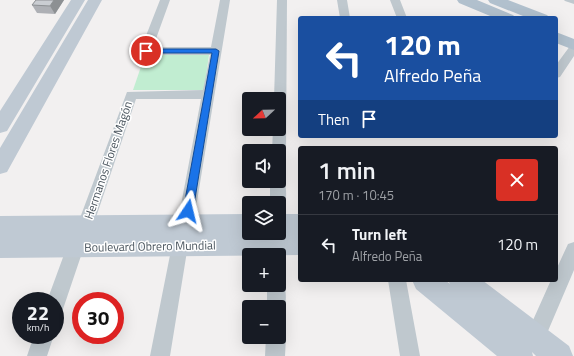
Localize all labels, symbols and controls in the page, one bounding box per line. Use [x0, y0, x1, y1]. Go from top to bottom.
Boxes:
text: 120 m [384, 23, 461, 66]
icon: left [318, 32, 370, 84]
pin [129, 34, 163, 68]
icon: arrive [135, 40, 157, 62]
text: Alfredo Peña [384, 62, 481, 89]
north arrow [242, 92, 286, 136]
map controls [242, 92, 286, 344]
street label: Hermanos Flores Magón [79, 98, 137, 222]
text: Then [318, 108, 350, 131]
icon: arrive [358, 108, 380, 130]
button: sound [242, 144, 286, 188]
text: 1 min [318, 152, 376, 188]
button: close [496, 159, 538, 201]
text: 170 m · 10:45 [318, 185, 394, 205]
position arrow [167, 190, 209, 232]
button: layers [242, 196, 286, 240]
text: Turn left [352, 223, 407, 246]
text: 120 m [497, 233, 538, 256]
icon: left [318, 234, 340, 256]
street label: Boulevard Obrero Mundial [84, 235, 216, 257]
text: Alfredo Peña [352, 246, 422, 266]
button: + [242, 248, 286, 292]
speed limit sign: 30 [72, 292, 124, 344]
text: 22 [27, 297, 49, 328]
button: − [242, 300, 286, 344]
text: km/h [27, 320, 49, 335]

